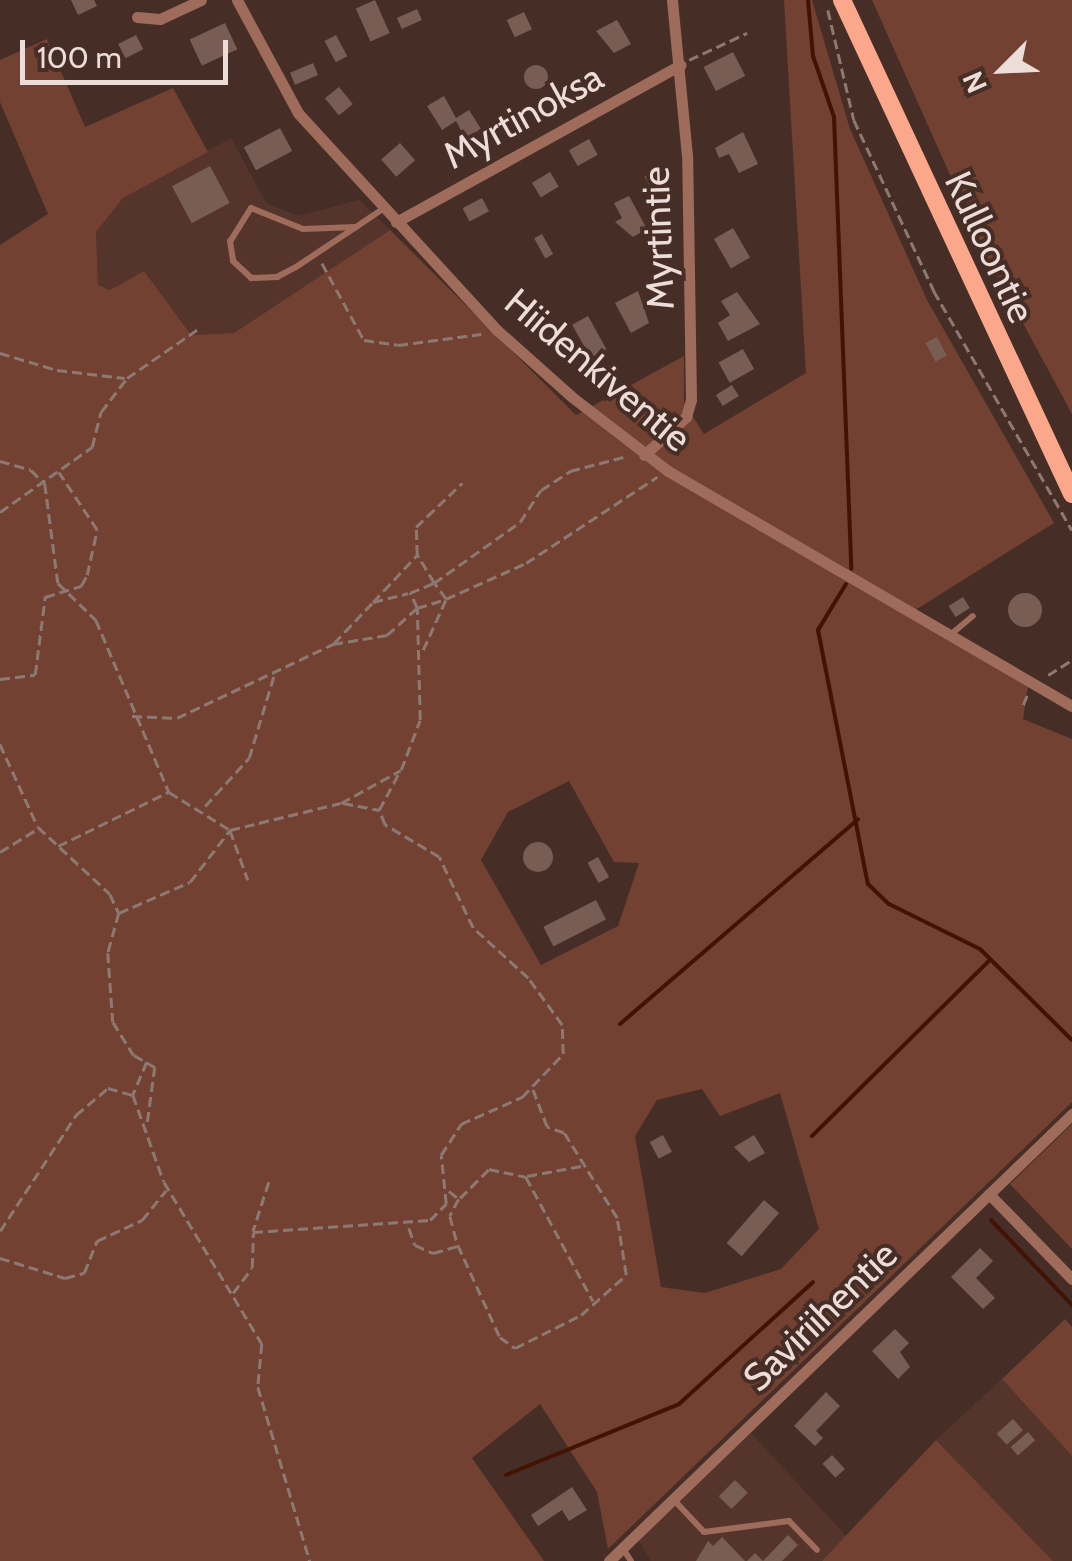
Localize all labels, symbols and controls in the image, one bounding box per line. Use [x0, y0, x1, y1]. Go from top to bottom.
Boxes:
scale bar [25, 20, 232, 82]
north arrow [952, 20, 1052, 120]
text: 100 m [37, 39, 122, 76]
street label: Myrtinoksa [435, 54, 611, 178]
text: N [955, 66, 994, 98]
street label: Kulloontie [935, 164, 1045, 330]
street label: Myrtintie [633, 166, 683, 310]
street label: Hiidenkiventie [496, 279, 700, 461]
street label: Saviriihentie [734, 1232, 906, 1400]

